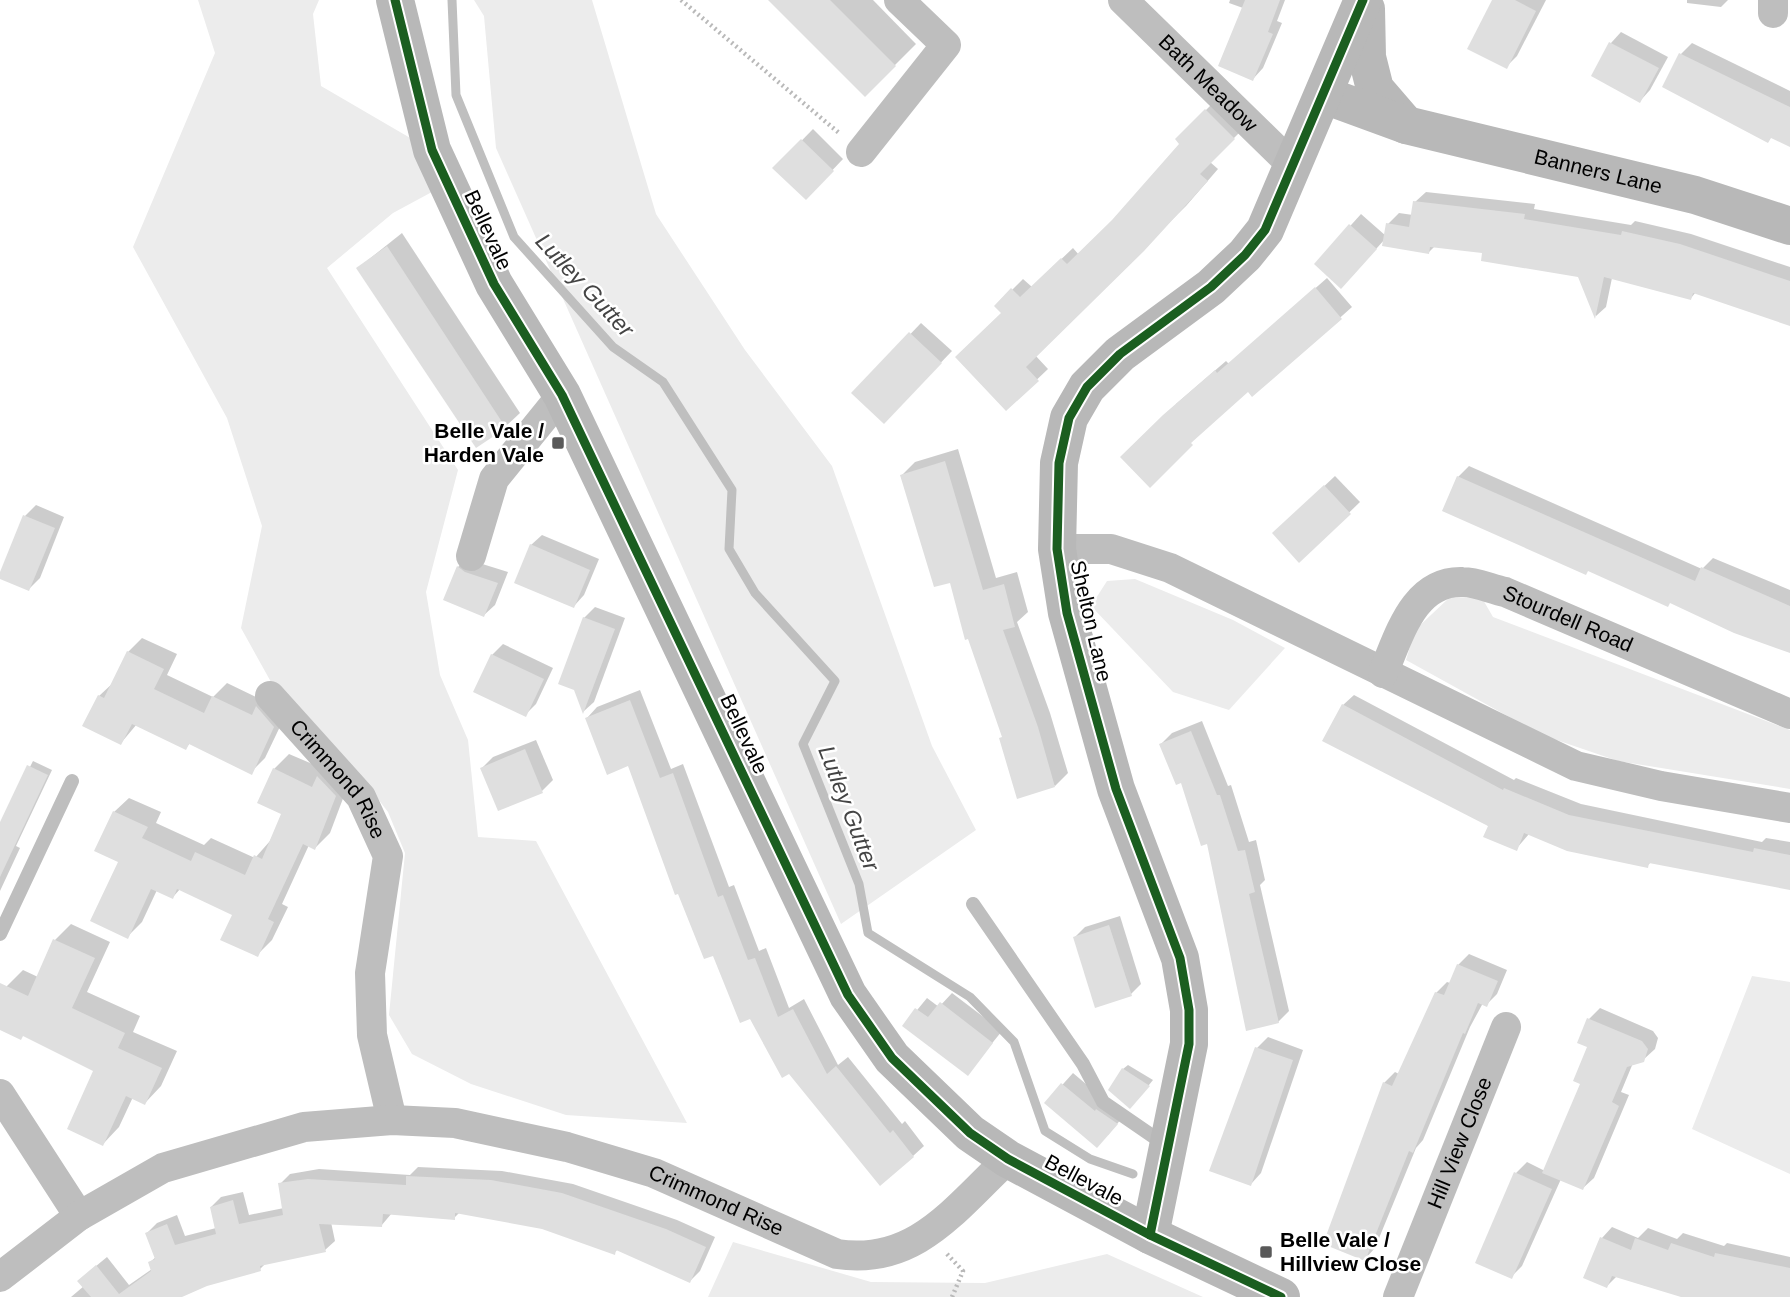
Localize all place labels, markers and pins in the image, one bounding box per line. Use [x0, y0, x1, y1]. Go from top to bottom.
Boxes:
place label: Belle Vale / Harden Vale [424, 419, 544, 466]
marker: Belle Vale / Harden Vale [550, 435, 566, 451]
place label: Belle Vale / Hillview Close [1280, 1228, 1421, 1275]
marker: Belle Vale / Hillview Close [1258, 1244, 1274, 1260]

